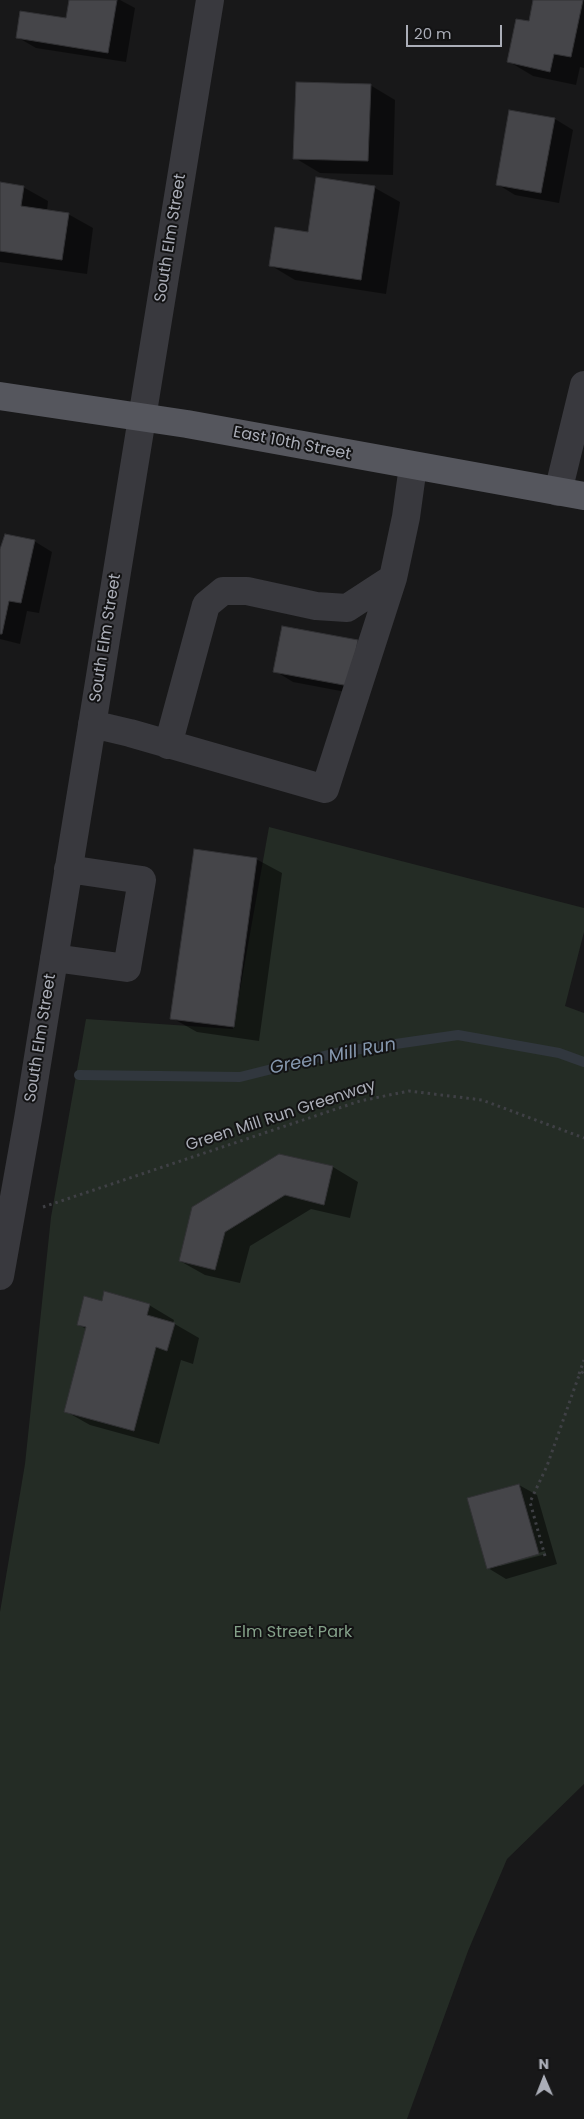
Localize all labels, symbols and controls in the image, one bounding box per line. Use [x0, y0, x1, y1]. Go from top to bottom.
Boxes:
scale bar [409, 15, 505, 47]
text: 20 m [414, 23, 452, 44]
street label: South Elm Street [151, 172, 191, 304]
street label: East 10th Street [231, 423, 353, 465]
street label: South Elm Street [86, 572, 126, 704]
street label: South Elm Street [21, 972, 61, 1104]
water label: Green Mill Run [268, 1034, 398, 1080]
street label: Green Mill Run Greenway [184, 1076, 378, 1156]
park label: Elm Street Park [234, 1623, 352, 1643]
north arrow [519, 2054, 569, 2104]
text: N [538, 2054, 549, 2074]

